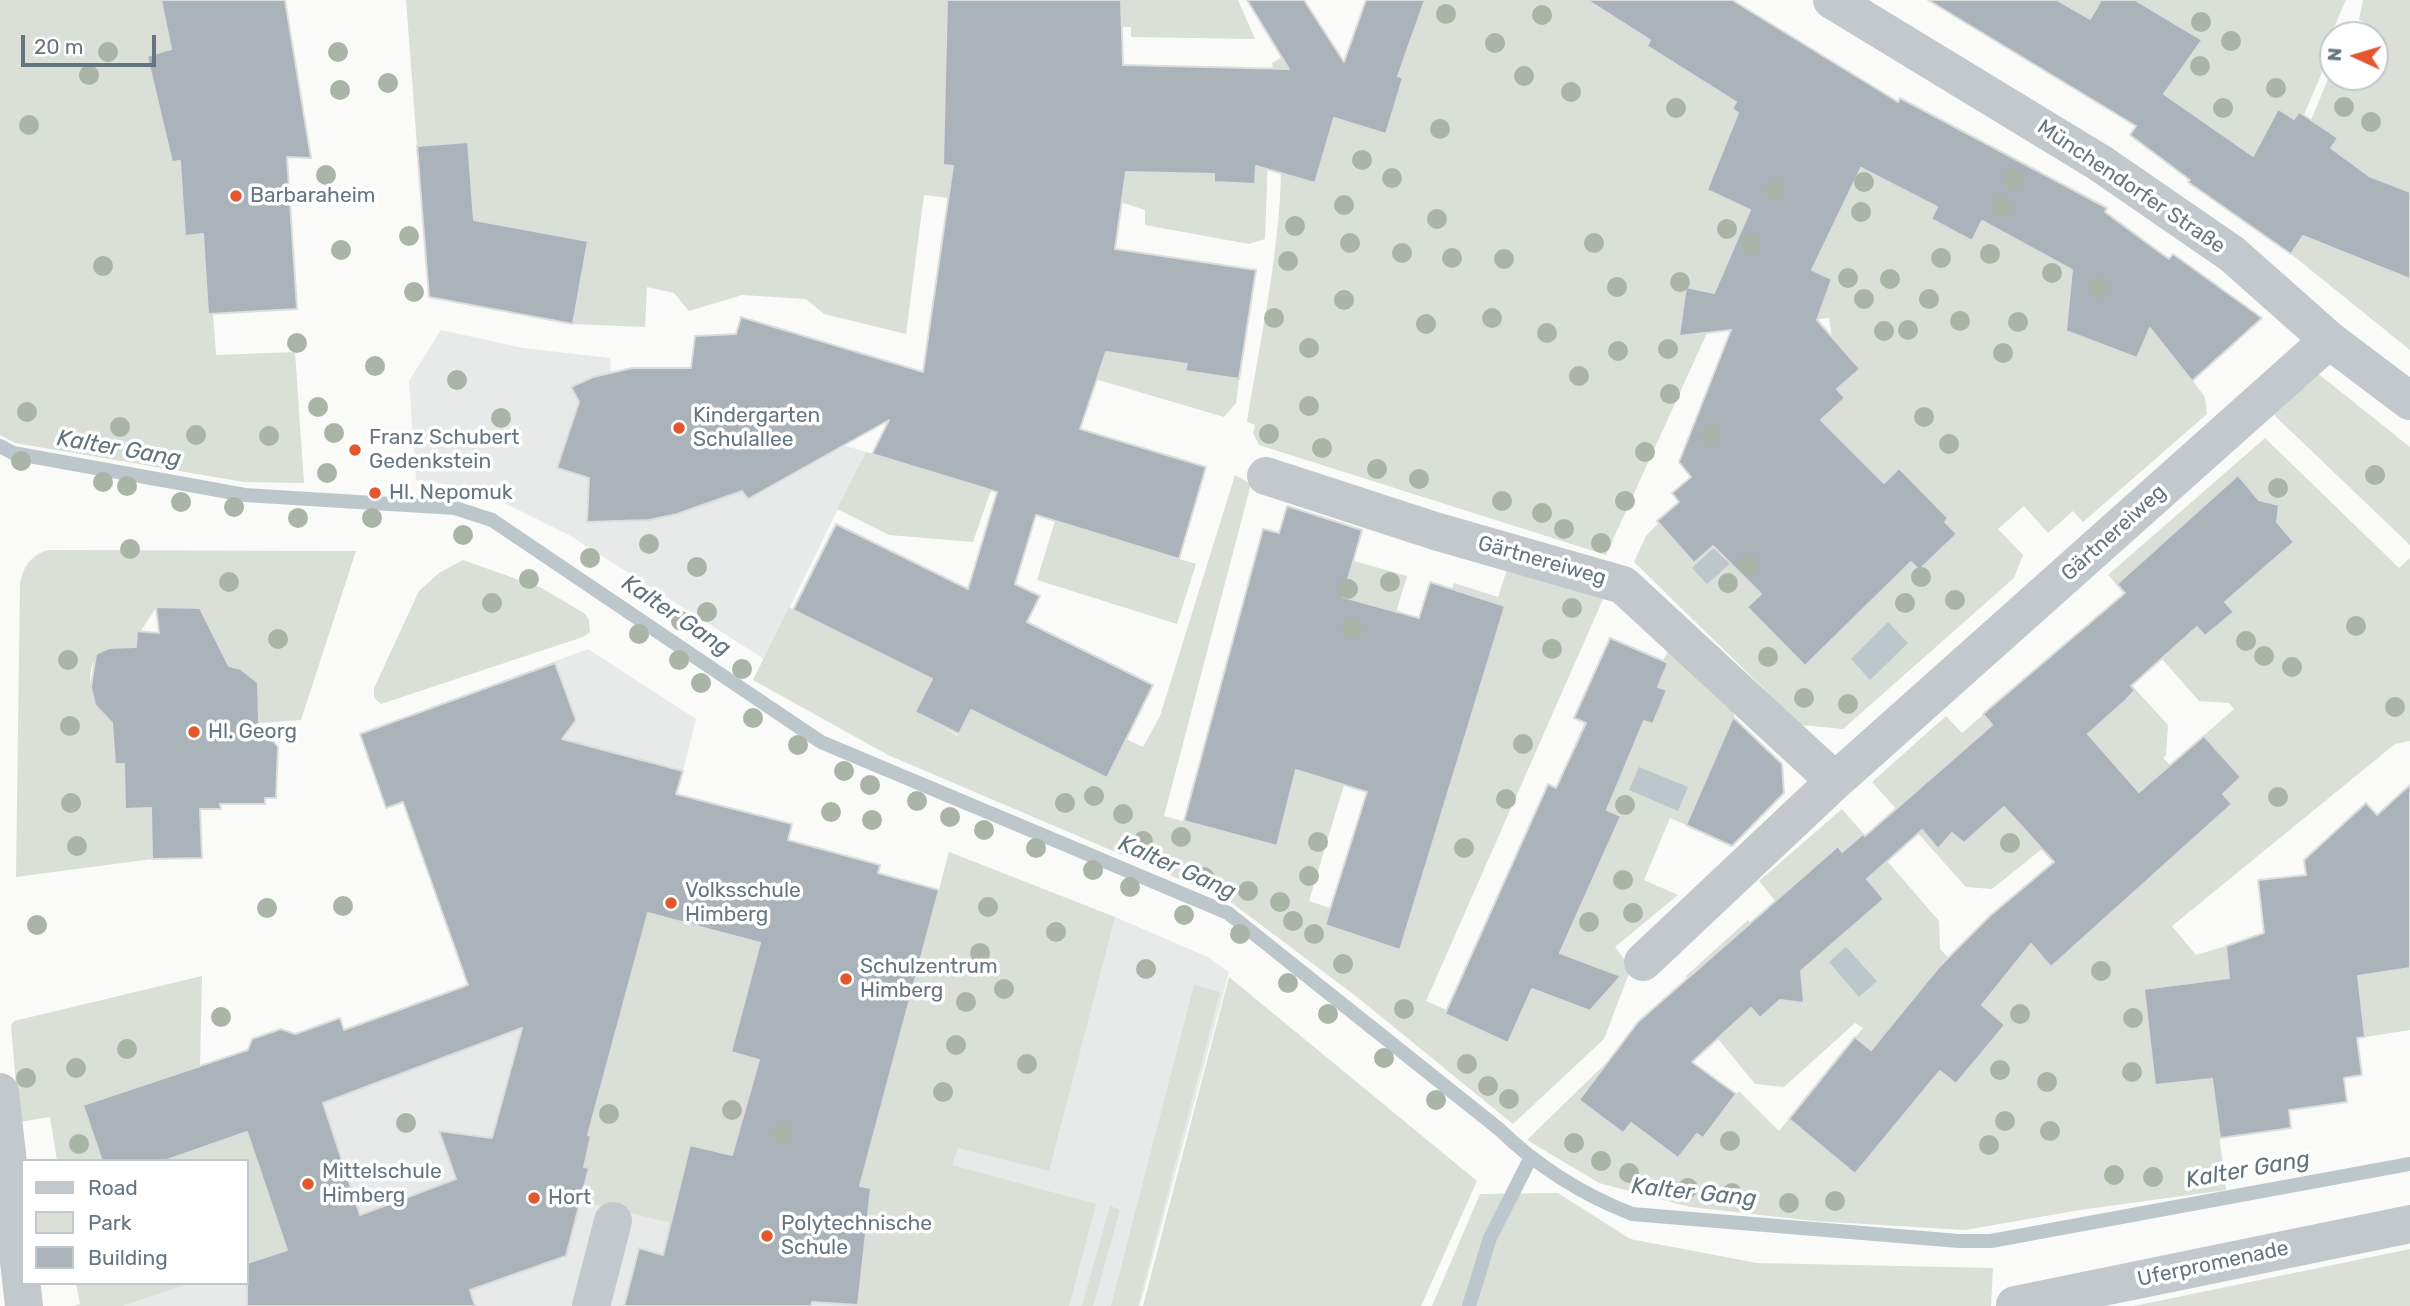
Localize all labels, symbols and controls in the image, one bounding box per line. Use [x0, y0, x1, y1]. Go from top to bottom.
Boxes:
scale bar [24, 21, 159, 65]
north arrow [2319, 21, 2389, 91]
text: 20 m [34, 34, 83, 59]
text: N [2323, 47, 2346, 62]
street label: Münchendorfer Straße [2032, 115, 2230, 259]
place label: Barbaraheim [250, 183, 375, 209]
marker: Barbaraheim [228, 188, 244, 204]
place label: Kindergarten Schulallee [693, 403, 820, 453]
marker: Kindergarten Schulallee [671, 420, 687, 436]
water label: Kalter Gang [55, 425, 183, 473]
place label: Franz Schubert Gedenkstein [369, 425, 519, 475]
marker: Franz Schubert Gedenkstein [347, 442, 363, 458]
street label: Gärtnereiweg [2057, 479, 2171, 587]
place label: Hl. Nepomuk [389, 480, 513, 506]
marker: Hl. Nepomuk [367, 485, 383, 501]
street label: Gärtnereiweg [1475, 531, 1609, 591]
water label: Kalter Gang [616, 569, 736, 663]
place label: Hl. Georg [208, 719, 297, 745]
marker: Hl. Georg [186, 724, 202, 740]
water label: Kalter Gang [1114, 830, 1240, 906]
place label: Volksschule Himberg [685, 878, 801, 928]
marker: Volksschule Himberg [663, 895, 679, 911]
place label: Schulzentrum Himberg [860, 954, 998, 1004]
marker: Schulzentrum Himberg [838, 971, 854, 987]
water label: Kalter Gang [2184, 1146, 2312, 1194]
legend [21, 1159, 248, 1285]
place label: Mittelschule Himberg [322, 1159, 442, 1209]
water label: Kalter Gang [1630, 1173, 1758, 1213]
text: Road [88, 1175, 138, 1200]
marker: Mittelschule Himberg [300, 1176, 316, 1192]
place label: Hort [548, 1185, 591, 1211]
marker: Hort [526, 1190, 542, 1206]
text: Park [88, 1210, 132, 1235]
place label: Polytechnische Schule [781, 1211, 932, 1261]
marker: Polytechnische Schule [759, 1228, 775, 1244]
street label: Uferpromenade [2135, 1236, 2291, 1292]
text: Building [88, 1245, 168, 1270]

